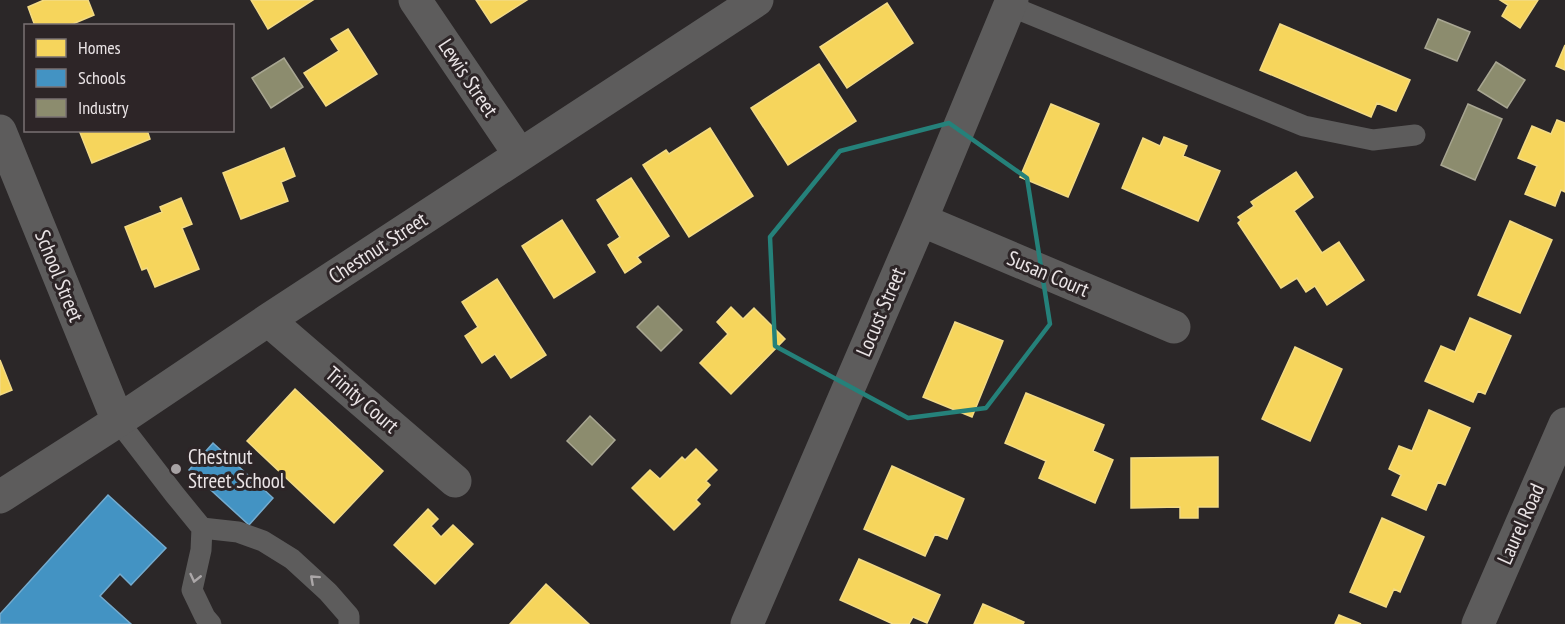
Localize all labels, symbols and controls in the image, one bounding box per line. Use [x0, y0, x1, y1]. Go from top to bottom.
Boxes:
legend [24, 24, 234, 132]
street label: Lewis Street [433, 34, 504, 122]
text: Homes [78, 36, 121, 59]
text: Schools [78, 66, 126, 89]
text: Industry [78, 96, 129, 119]
street label: Chestnut Street [323, 206, 432, 290]
street label: School Street [29, 226, 90, 326]
street label: Susan Court [1003, 244, 1093, 303]
street label: Locust Street [850, 263, 911, 360]
street label: Trinity Court [320, 360, 405, 439]
place label: Chestnut Street School [188, 443, 285, 494]
marker: Chestnut Street School [169, 462, 183, 476]
street label: Laurel Road [1491, 479, 1550, 568]
one-way arrow [189, 573, 202, 583]
one-way arrow [311, 575, 321, 586]

